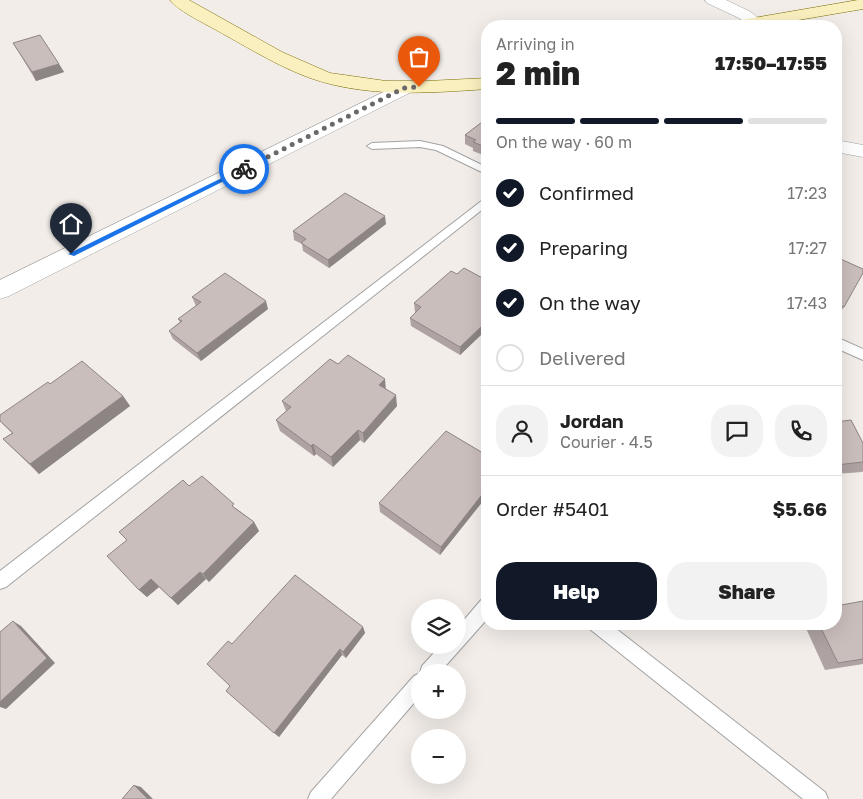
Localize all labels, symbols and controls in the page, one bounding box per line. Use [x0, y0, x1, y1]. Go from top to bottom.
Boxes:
text: Arriving in [496, 34, 575, 54]
pin [398, 36, 440, 87]
icon: bag [405, 43, 433, 71]
text: 17:50–17:55 [715, 51, 827, 74]
text: 2 min [496, 54, 580, 92]
text: On the way · 60 m [496, 132, 632, 152]
courier [219, 144, 269, 194]
icon: bike [230, 155, 258, 183]
icon: check [496, 179, 524, 207]
text: Confirmed [539, 181, 634, 204]
text: 17:23 [787, 183, 827, 203]
pin [50, 203, 92, 254]
icon: home [57, 210, 85, 238]
icon: check [496, 234, 524, 262]
text: Preparing [539, 236, 628, 259]
text: 17:27 [788, 238, 827, 258]
icon: check [496, 289, 524, 317]
text: On the way [539, 291, 641, 314]
text: 17:43 [787, 293, 827, 313]
text: Delivered [539, 346, 626, 369]
button: person [496, 405, 548, 457]
button: chat [711, 405, 763, 457]
button: phone [775, 405, 827, 457]
text: Jordan [560, 409, 624, 432]
text: Courier · 4.5 [560, 432, 653, 452]
text: Order #5401 [496, 497, 609, 520]
text: $5.66 [772, 497, 827, 520]
button: Help [496, 562, 657, 620]
button: Share [667, 562, 827, 620]
map controls [411, 599, 466, 784]
button: layers [411, 599, 466, 654]
button: + [411, 664, 466, 719]
button: − [411, 729, 466, 784]

